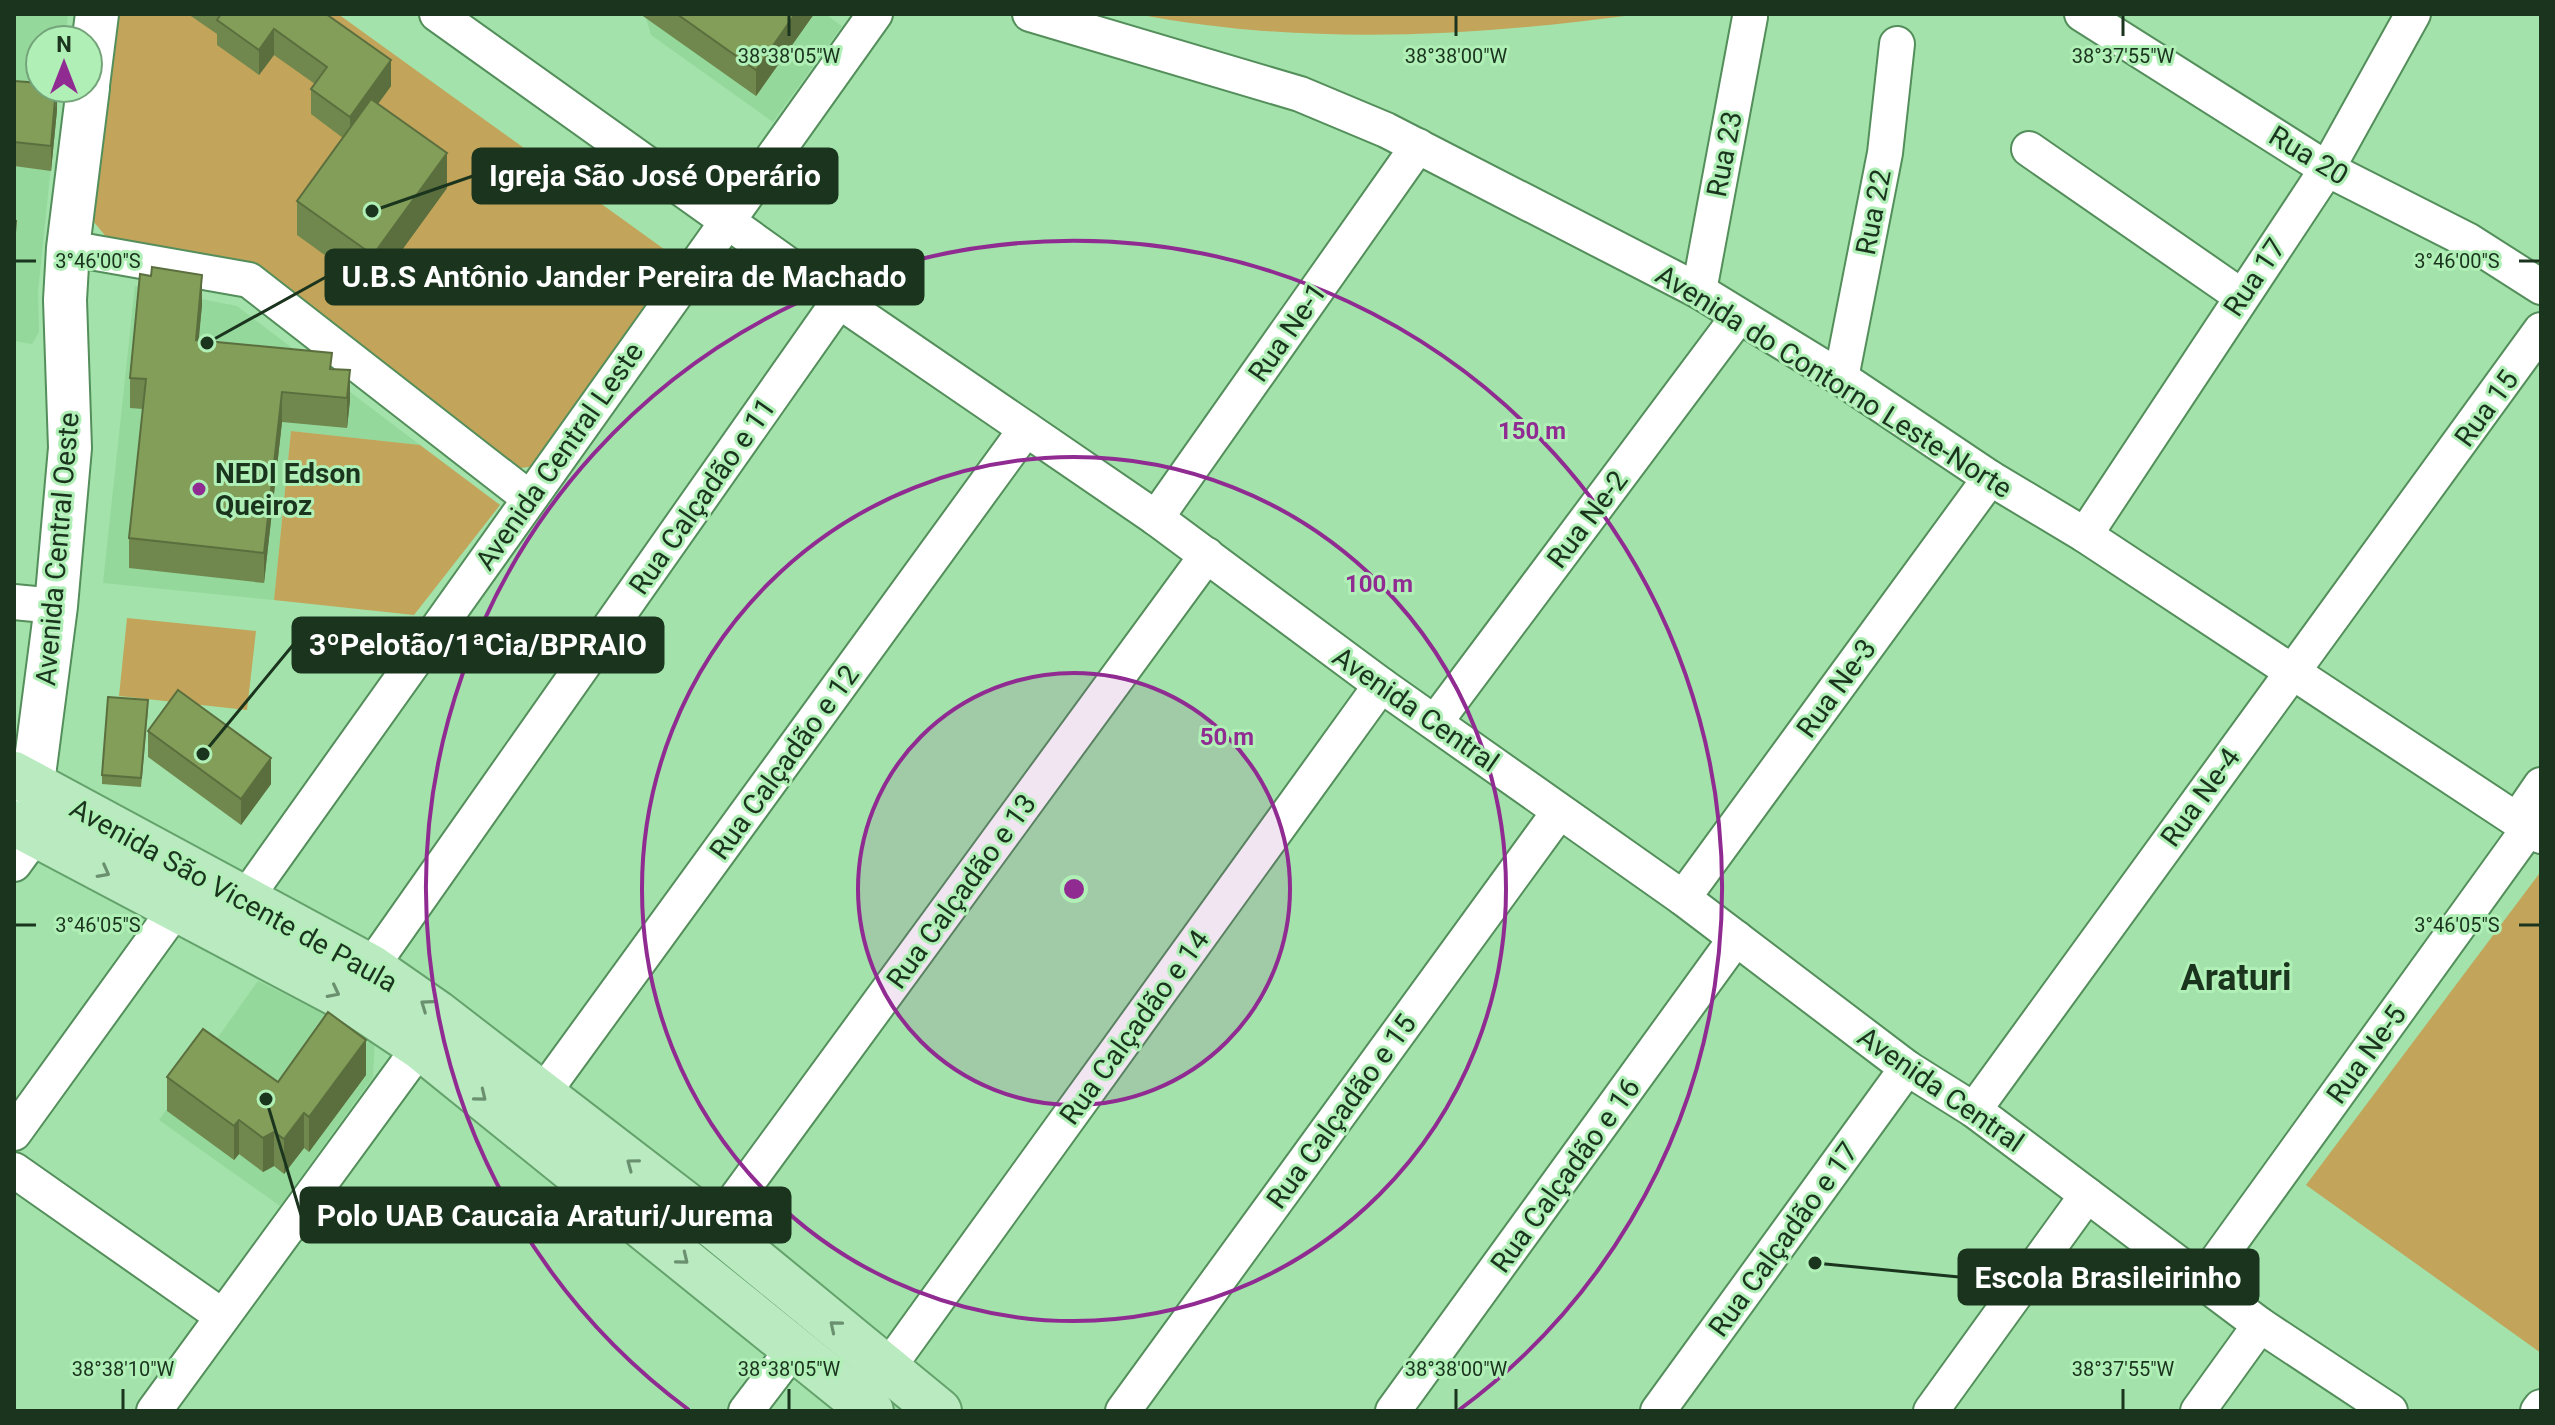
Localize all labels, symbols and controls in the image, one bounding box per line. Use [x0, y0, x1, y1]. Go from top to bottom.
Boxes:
north arrow [24, 24, 104, 104]
text: N [56, 32, 72, 57]
text: 38°38'05"W [738, 44, 841, 68]
text: 38°38'00"W [1405, 44, 1508, 68]
text: 38°37'55"W [2072, 44, 2175, 68]
street label: Rua 23 [1700, 109, 1749, 200]
street label: Rua 20 [2263, 119, 2354, 192]
callout: Igreja São José Operário [473, 149, 837, 203]
text: Igreja São José Operário [489, 158, 821, 193]
street label: Rua 22 [1849, 167, 1898, 258]
street label: Rua 17 [2217, 232, 2292, 322]
text: 3°46'00"S [55, 249, 141, 273]
text: 3°46'00"S [2414, 249, 2500, 273]
callout: U.B.S Antônio Jander Pereira de Machado [326, 250, 923, 304]
street label: Avenida do Contorno Leste-Norte [1650, 258, 2018, 505]
text: U.B.S Antônio Jander Pereira de Machado [341, 259, 907, 294]
street label: Rua Ne-1 [1241, 276, 1333, 388]
street label: Avenida Central Leste [468, 336, 650, 576]
street label: Rua 15 [2448, 364, 2525, 453]
street label: Rua Calçadão e 11 [622, 392, 783, 601]
street label: Avenida Central Oeste [29, 411, 86, 687]
text: 150 m [1498, 417, 1566, 445]
place label: NEDI Edson Queiroz [215, 457, 361, 522]
street label: Rua Ne-2 [1540, 464, 1635, 574]
marker: NEDI Edson Queiroz [190, 480, 208, 498]
text: 100 m [1345, 570, 1413, 598]
callout: 3ºPelotão/1ªCia/BPRAIO [293, 618, 663, 672]
text: 3ºPelotão/1ªCia/BPRAIO [309, 627, 647, 662]
street label: Rua Ne-3 [1790, 633, 1883, 744]
street label: Avenida Central [1326, 640, 1505, 779]
street label: Rua Calçadão e 12 [703, 659, 866, 866]
text: 50 m [1200, 723, 1254, 751]
street label: Rua Ne-4 [2154, 742, 2247, 853]
street label: Rua Calçadão e 13 [880, 788, 1043, 995]
street label: Avenida São Vicente de Paula [64, 792, 403, 999]
one-way arrow [95, 862, 110, 877]
centre of rings [1060, 875, 1088, 903]
text: 3°46'05"S [55, 913, 141, 937]
text: 3°46'05"S [2414, 913, 2500, 937]
street label: Rua Calçadão e 14 [1053, 923, 1216, 1131]
district label: Araturi [2180, 957, 2292, 999]
one-way arrow [326, 983, 340, 998]
street label: Rua Ne-5 [2320, 999, 2413, 1110]
one-way arrow [420, 1000, 434, 1015]
street label: Rua Calçadão e 15 [1260, 1008, 1423, 1215]
street label: Avenida Central [1851, 1020, 2030, 1159]
street label: Rua Calçadão e 16 [1484, 1072, 1647, 1279]
one-way arrow [472, 1086, 486, 1101]
street label: Rua Calçadão e 17 [1702, 1136, 1865, 1343]
one-way arrow [626, 1159, 641, 1174]
callout: Polo UAB Caucaia Araturi/Jurema [301, 1188, 790, 1242]
text: Polo UAB Caucaia Araturi/Jurema [317, 1198, 773, 1233]
one-way arrow [674, 1249, 689, 1264]
callout: Escola Brasileirinho [1959, 1250, 2258, 1304]
text: Escola Brasileirinho [1975, 1260, 2241, 1295]
one-way arrow [830, 1321, 844, 1336]
text: 38°38'10"W [72, 1357, 175, 1381]
text: 38°38'05"W [738, 1357, 841, 1381]
text: 38°38'00"W [1405, 1357, 1508, 1381]
text: 38°37'55"W [2072, 1357, 2175, 1381]

